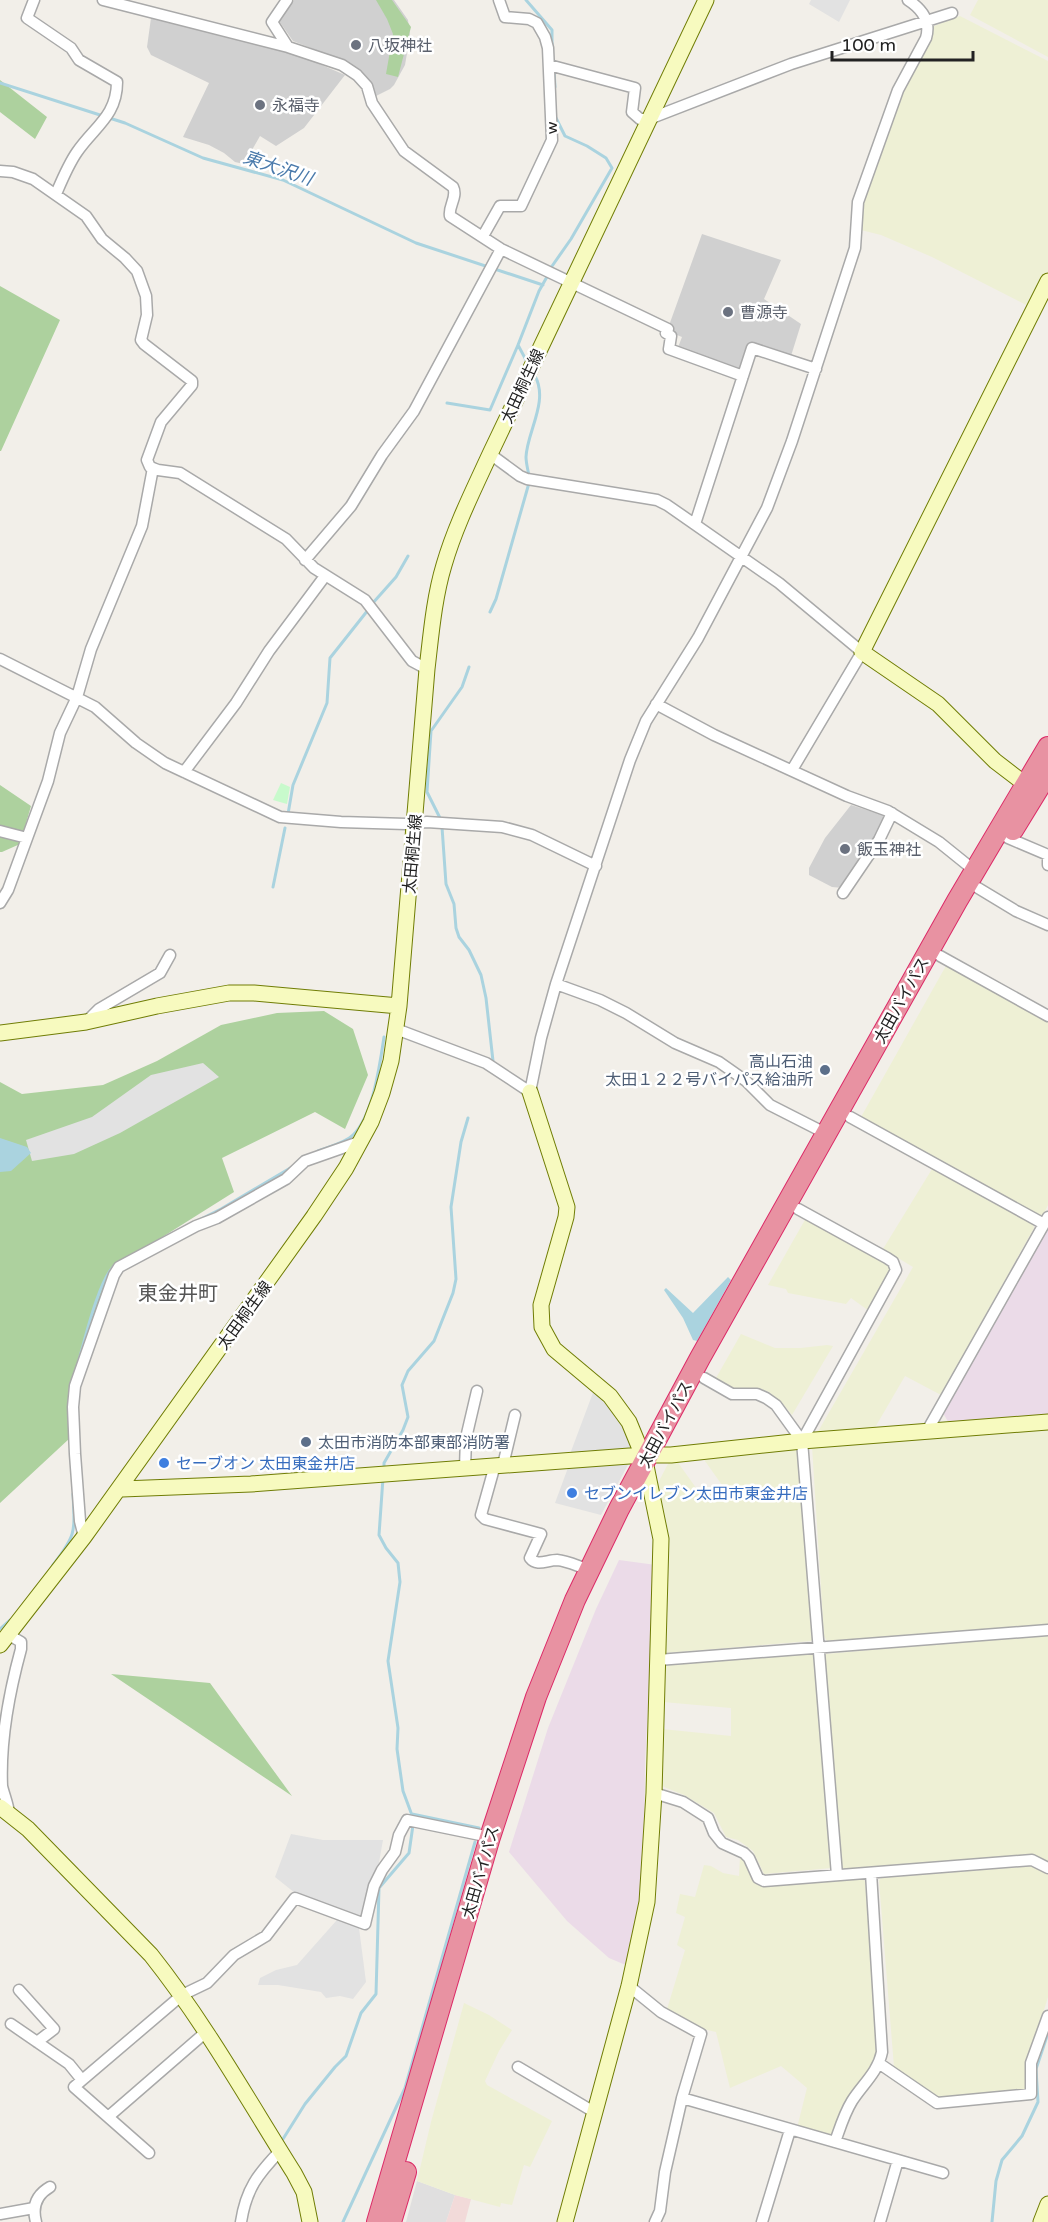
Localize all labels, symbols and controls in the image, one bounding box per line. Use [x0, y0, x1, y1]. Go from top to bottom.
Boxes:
scale bar [832, 24, 973, 62]
text: 100 m [841, 34, 896, 56]
place label: 八坂神社 [368, 36, 432, 56]
marker: 八坂神社 [349, 38, 363, 52]
place label: 永福寺 [272, 96, 320, 116]
marker: 永福寺 [253, 98, 267, 112]
street label: w [542, 121, 562, 134]
water label: 東大沢川 [240, 146, 318, 191]
place label: 曹源寺 [740, 303, 788, 323]
marker: 曹源寺 [721, 305, 735, 319]
street label: 太田桐生線 [497, 346, 549, 427]
street label: 太田桐生線 [400, 813, 426, 895]
place label: 飯玉神社 [857, 840, 921, 860]
marker: 飯玉神社 [838, 842, 852, 856]
street label: 太田バイパス [870, 954, 934, 1047]
place label: 高山石油 太田１２２号バイパス給油所 [605, 1052, 813, 1090]
marker: 高山石油 太田１２２号バイパス給油所 [818, 1063, 832, 1077]
street label: 太田桐生線 [213, 1277, 276, 1354]
district label: 東金井町 [138, 1282, 218, 1306]
street label: 太田バイパス [635, 1378, 697, 1471]
place label: 太田市消防本部東部消防署 [318, 1433, 510, 1453]
marker: 太田市消防本部東部消防署 [299, 1435, 313, 1449]
place label: セーブオン 太田東金井店 [176, 1454, 355, 1474]
marker: セーブオン 太田東金井店 [157, 1456, 171, 1470]
place label: セブンイレブン太田市東金井店 [584, 1484, 808, 1504]
marker: セブンイレブン太田市東金井店 [565, 1486, 579, 1500]
street label: 太田バイパス [458, 1824, 504, 1921]

